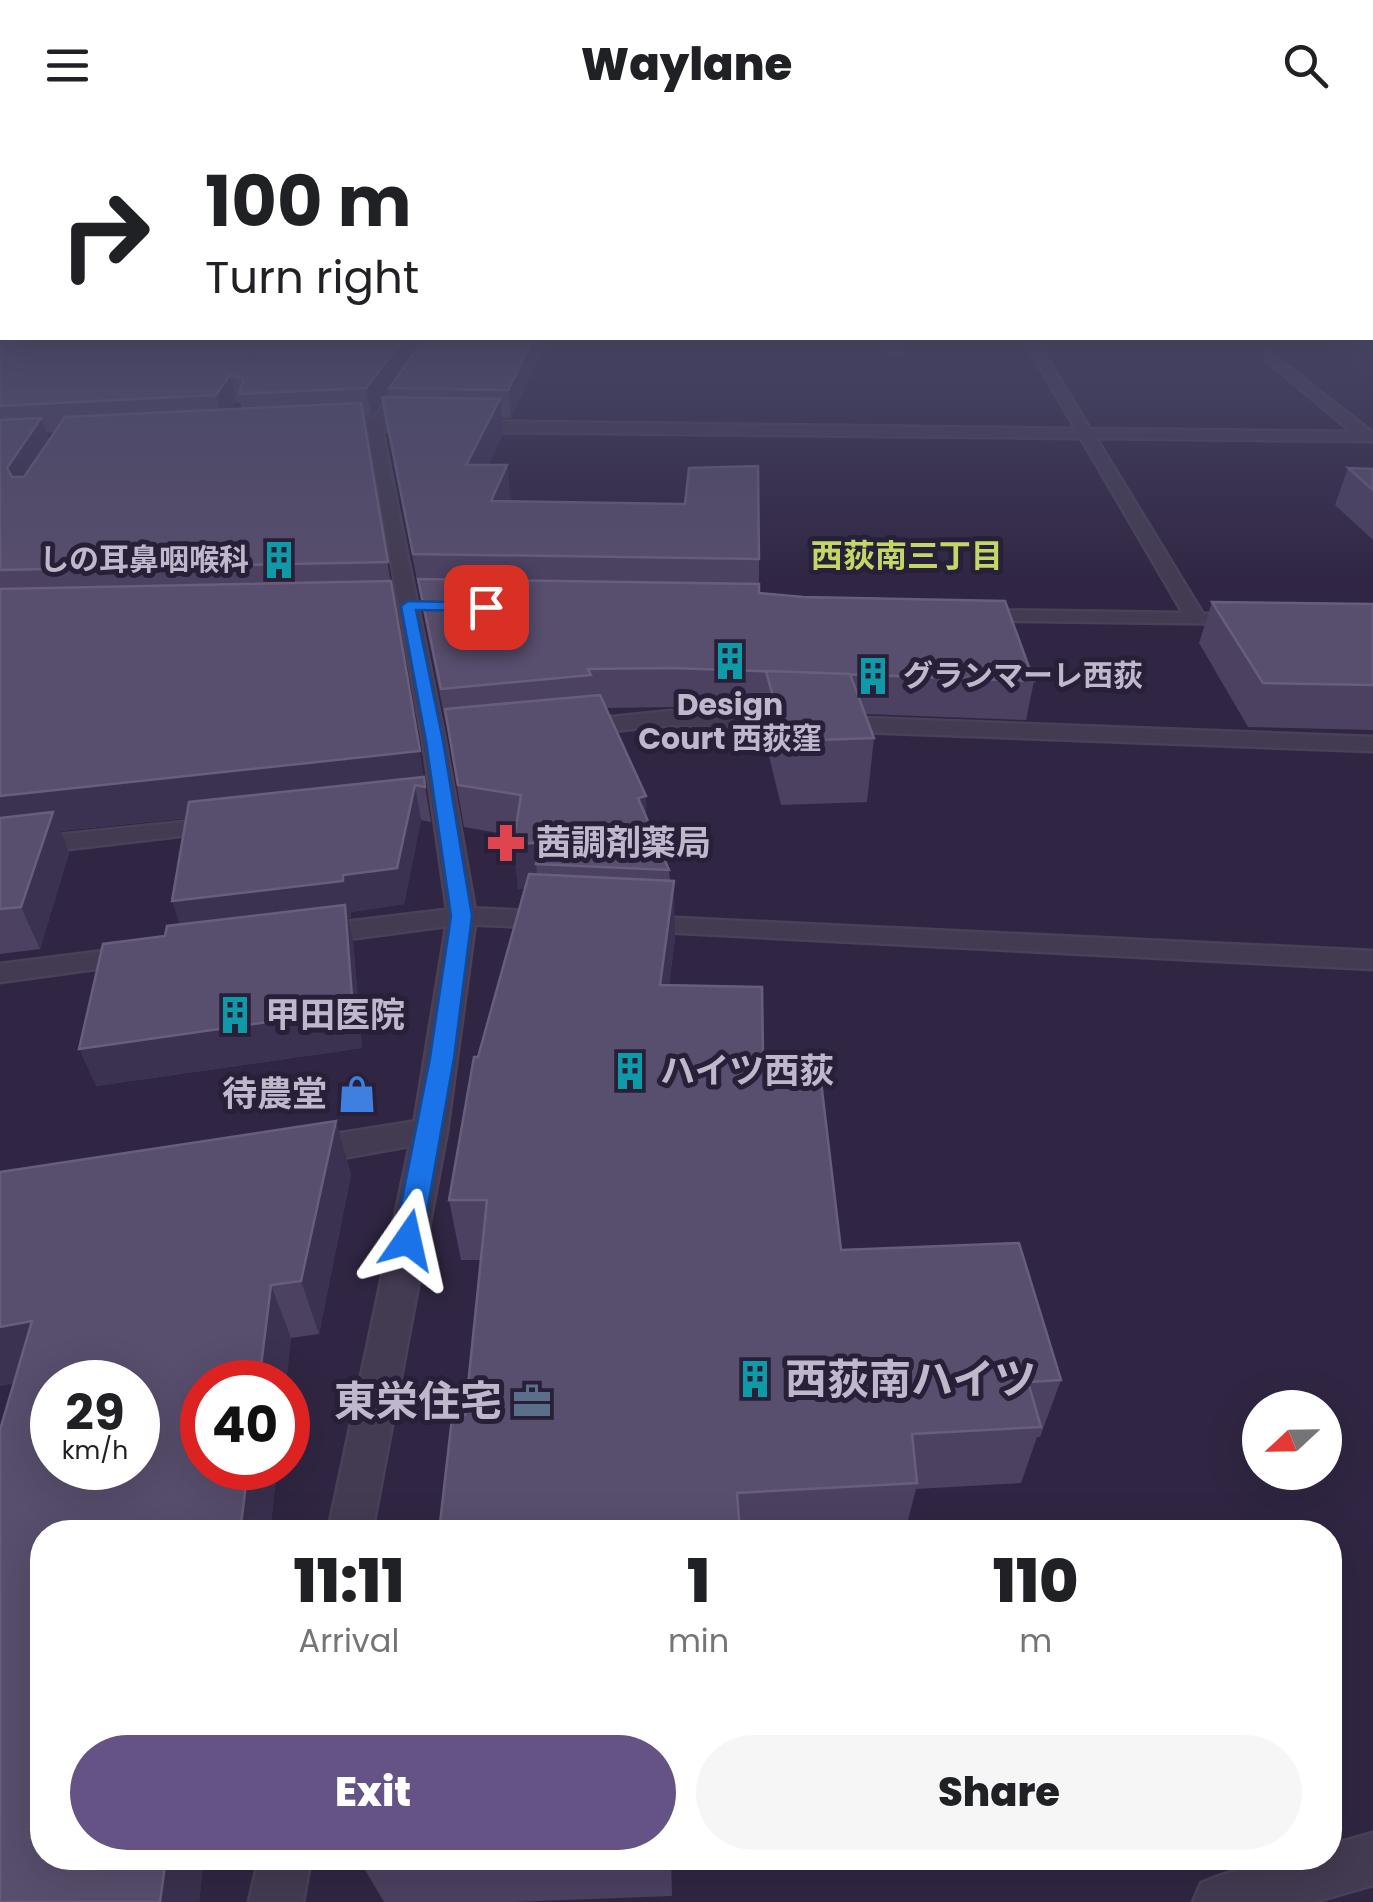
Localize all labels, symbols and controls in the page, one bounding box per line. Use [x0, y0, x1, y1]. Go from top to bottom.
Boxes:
text: Waylane [581, 33, 792, 96]
icon: menu [40, 38, 95, 93]
icon: search [1278, 38, 1333, 93]
text: 100 m [205, 152, 412, 251]
icon: right [40, 170, 170, 300]
text: Turn right [205, 246, 419, 309]
district label: 西荻南三丁目 [811, 533, 1003, 578]
place label: しの耳鼻咽喉科 [39, 538, 249, 581]
building icon: しの耳鼻咽喉科 [258, 539, 300, 581]
pin [444, 565, 529, 650]
icon: arrive [459, 580, 514, 635]
building icon: Design Court 西荻窪 [709, 640, 751, 682]
place label: グランマーレ西荻 [903, 654, 1143, 697]
building icon: グランマーレ西荻 [852, 655, 894, 697]
place label: Design Court 西荻窪 [638, 683, 822, 760]
place label: 茜調剤薬局 [536, 818, 711, 867]
pharmacy icon: 茜調剤薬局 [485, 822, 527, 864]
place label: 甲田医院 [265, 990, 405, 1039]
building icon: 甲田医院 [214, 994, 256, 1036]
place label: ハイツ西荻 [660, 1046, 834, 1095]
building icon: ハイツ西荻 [609, 1050, 651, 1092]
place label: 待農堂 [222, 1069, 327, 1118]
shop icon: 待農堂 [336, 1073, 378, 1115]
position arrow [356, 1188, 460, 1292]
place label: 西荻南ハイツ [785, 1350, 1036, 1409]
building icon: 西荻南ハイツ [734, 1358, 776, 1400]
speed limit sign: 40 [180, 1360, 310, 1490]
place label: 東栄住宅 [334, 1372, 502, 1431]
text: 29 [65, 1377, 125, 1448]
office icon: 東栄住宅 [511, 1380, 553, 1422]
north arrow [1242, 1390, 1342, 1490]
map controls [1242, 1390, 1342, 1490]
text: km/h [62, 1433, 128, 1468]
text: 11:11 [293, 1539, 404, 1623]
text: 1 [687, 1539, 710, 1623]
text: 110 [993, 1539, 1079, 1623]
text: Arrival [299, 1618, 399, 1663]
text: min [668, 1618, 729, 1663]
text: m [1019, 1618, 1052, 1663]
button: Exit [70, 1735, 676, 1850]
button: Share [696, 1735, 1302, 1850]

